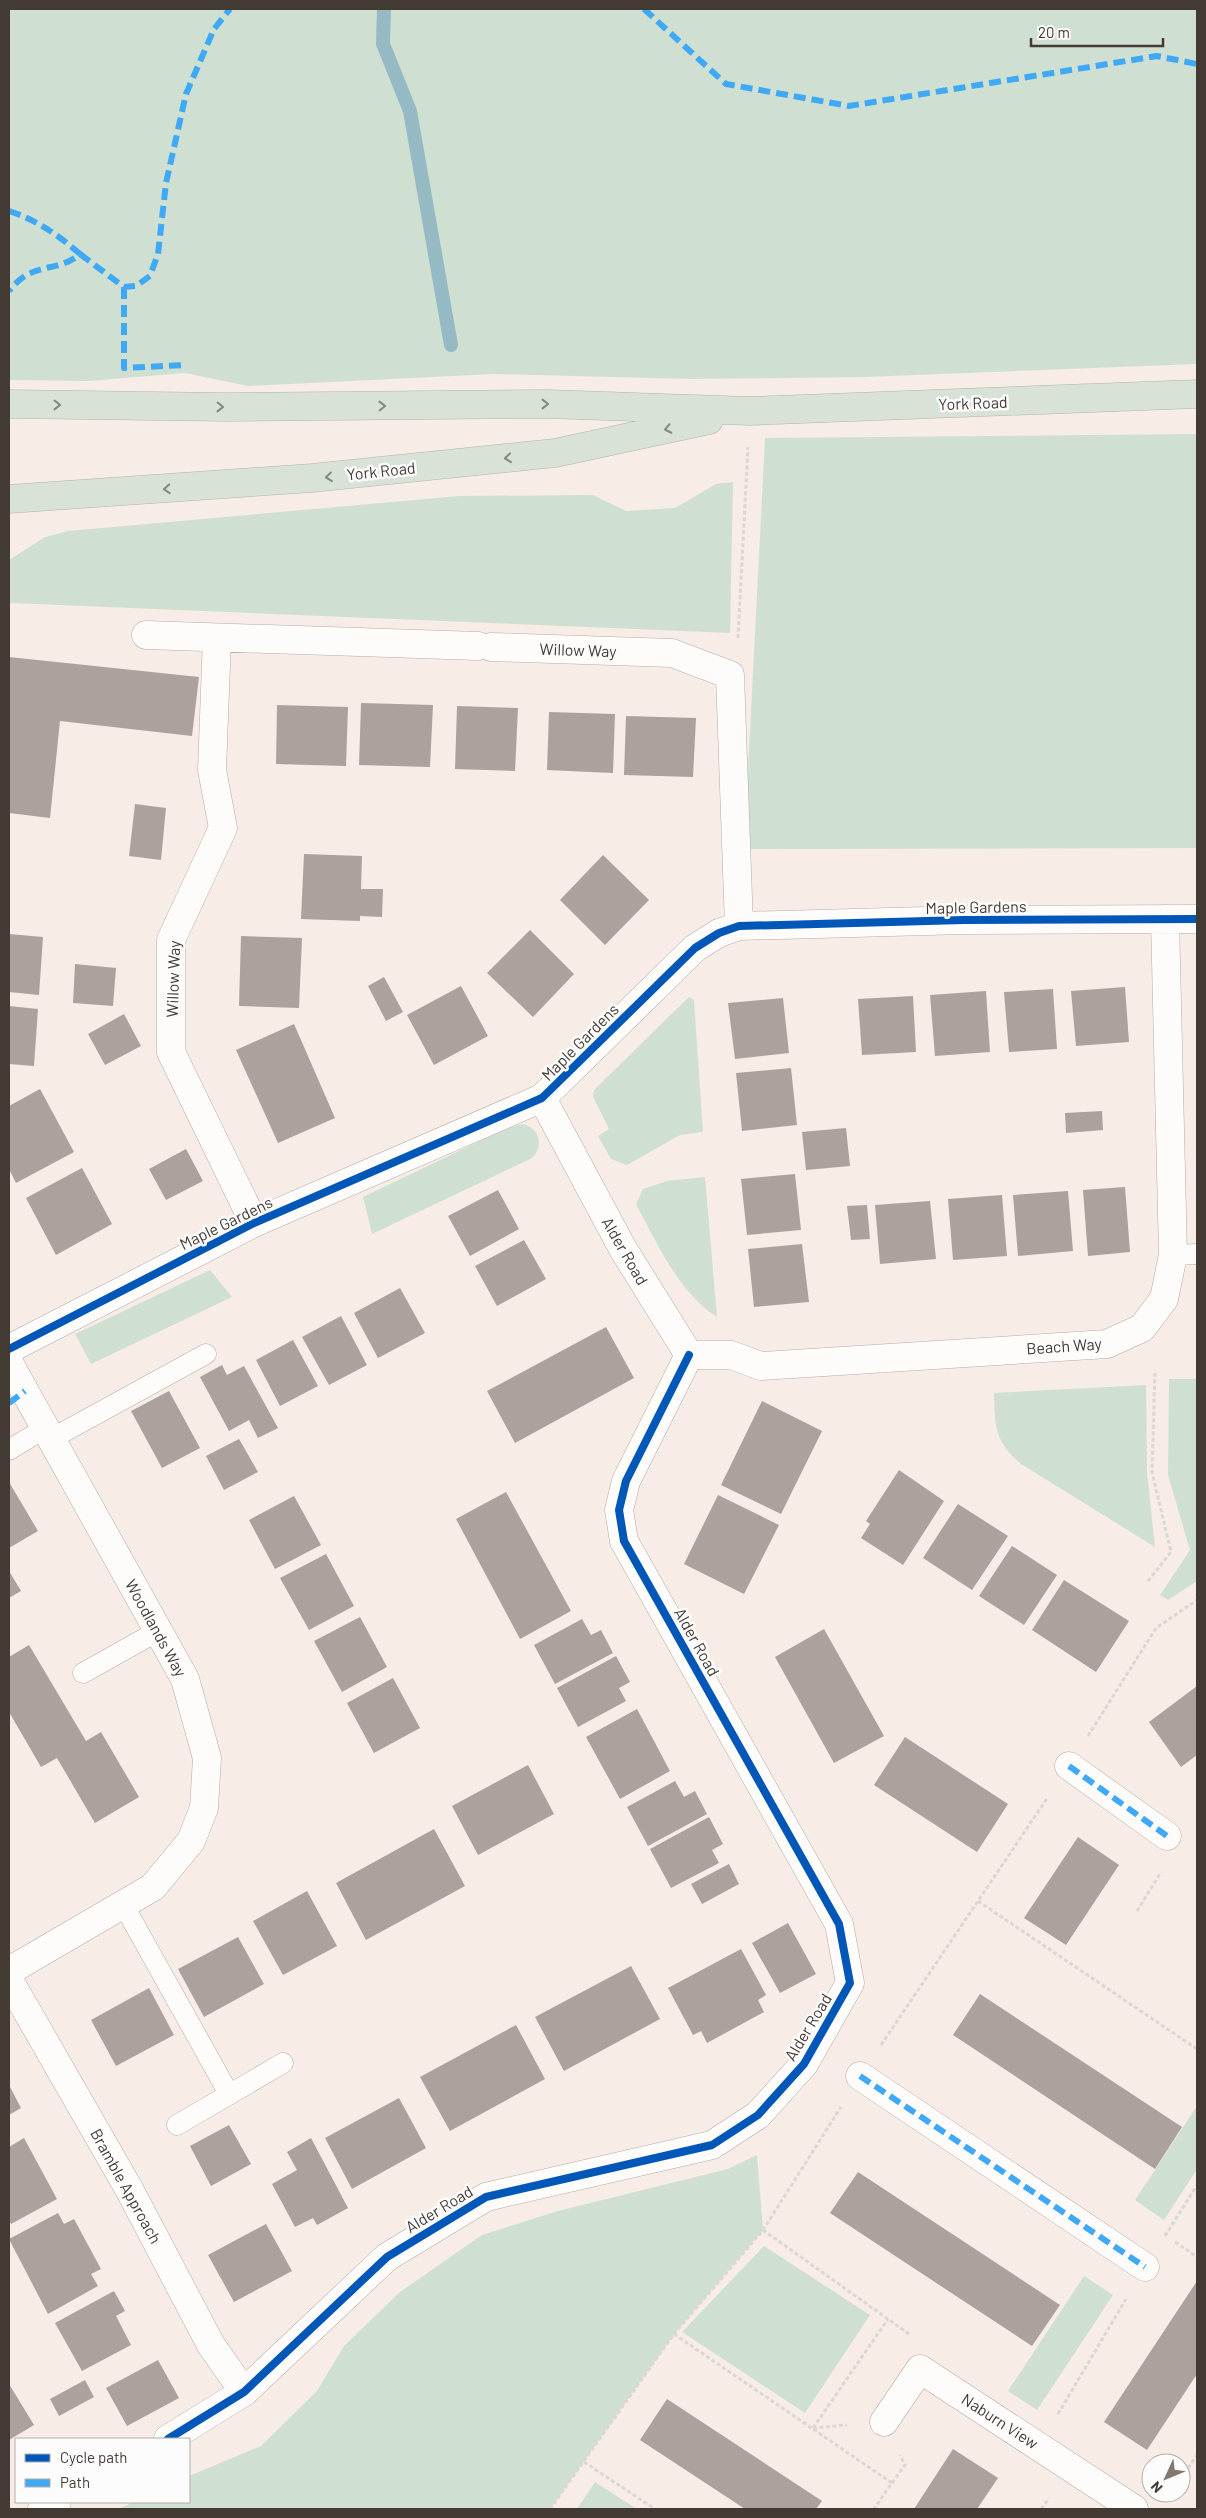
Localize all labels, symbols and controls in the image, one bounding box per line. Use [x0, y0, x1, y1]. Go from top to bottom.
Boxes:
scale bar [1031, 15, 1164, 47]
text: 20 m [1038, 23, 1070, 41]
street label: York Road [938, 392, 1008, 413]
one-way arrow [542, 399, 549, 409]
one-way arrow [54, 400, 62, 410]
one-way arrow [379, 400, 387, 411]
one-way arrow [216, 402, 224, 412]
one-way arrow [663, 423, 672, 434]
one-way arrow [504, 452, 512, 463]
street label: York Road [346, 457, 416, 484]
one-way arrow [325, 471, 333, 482]
one-way arrow [163, 483, 171, 494]
street label: Willow Way [539, 639, 618, 660]
street label: Maple Gardens [925, 896, 1027, 917]
street label: Willow Way [162, 939, 183, 1018]
street label: Maple Gardens [537, 999, 622, 1084]
street label: Maple Gardens [176, 1192, 275, 1253]
street label: Alder Road [598, 1213, 652, 1288]
street label: Beach Way [1026, 1333, 1103, 1358]
street label: Woodlands Way [122, 1576, 191, 1680]
street label: Alder Road [671, 1604, 724, 1679]
street label: Alder Road [780, 1990, 835, 2064]
street label: Bramble Approach [87, 2125, 166, 2246]
street label: Alder Road [402, 2181, 476, 2236]
street label: Naburn View [958, 2389, 1042, 2453]
legend [15, 2438, 190, 2503]
text: Cycle path [60, 2448, 127, 2466]
north arrow [1141, 2453, 1191, 2503]
text: Path [60, 2473, 90, 2491]
text: N [1147, 2478, 1166, 2497]

